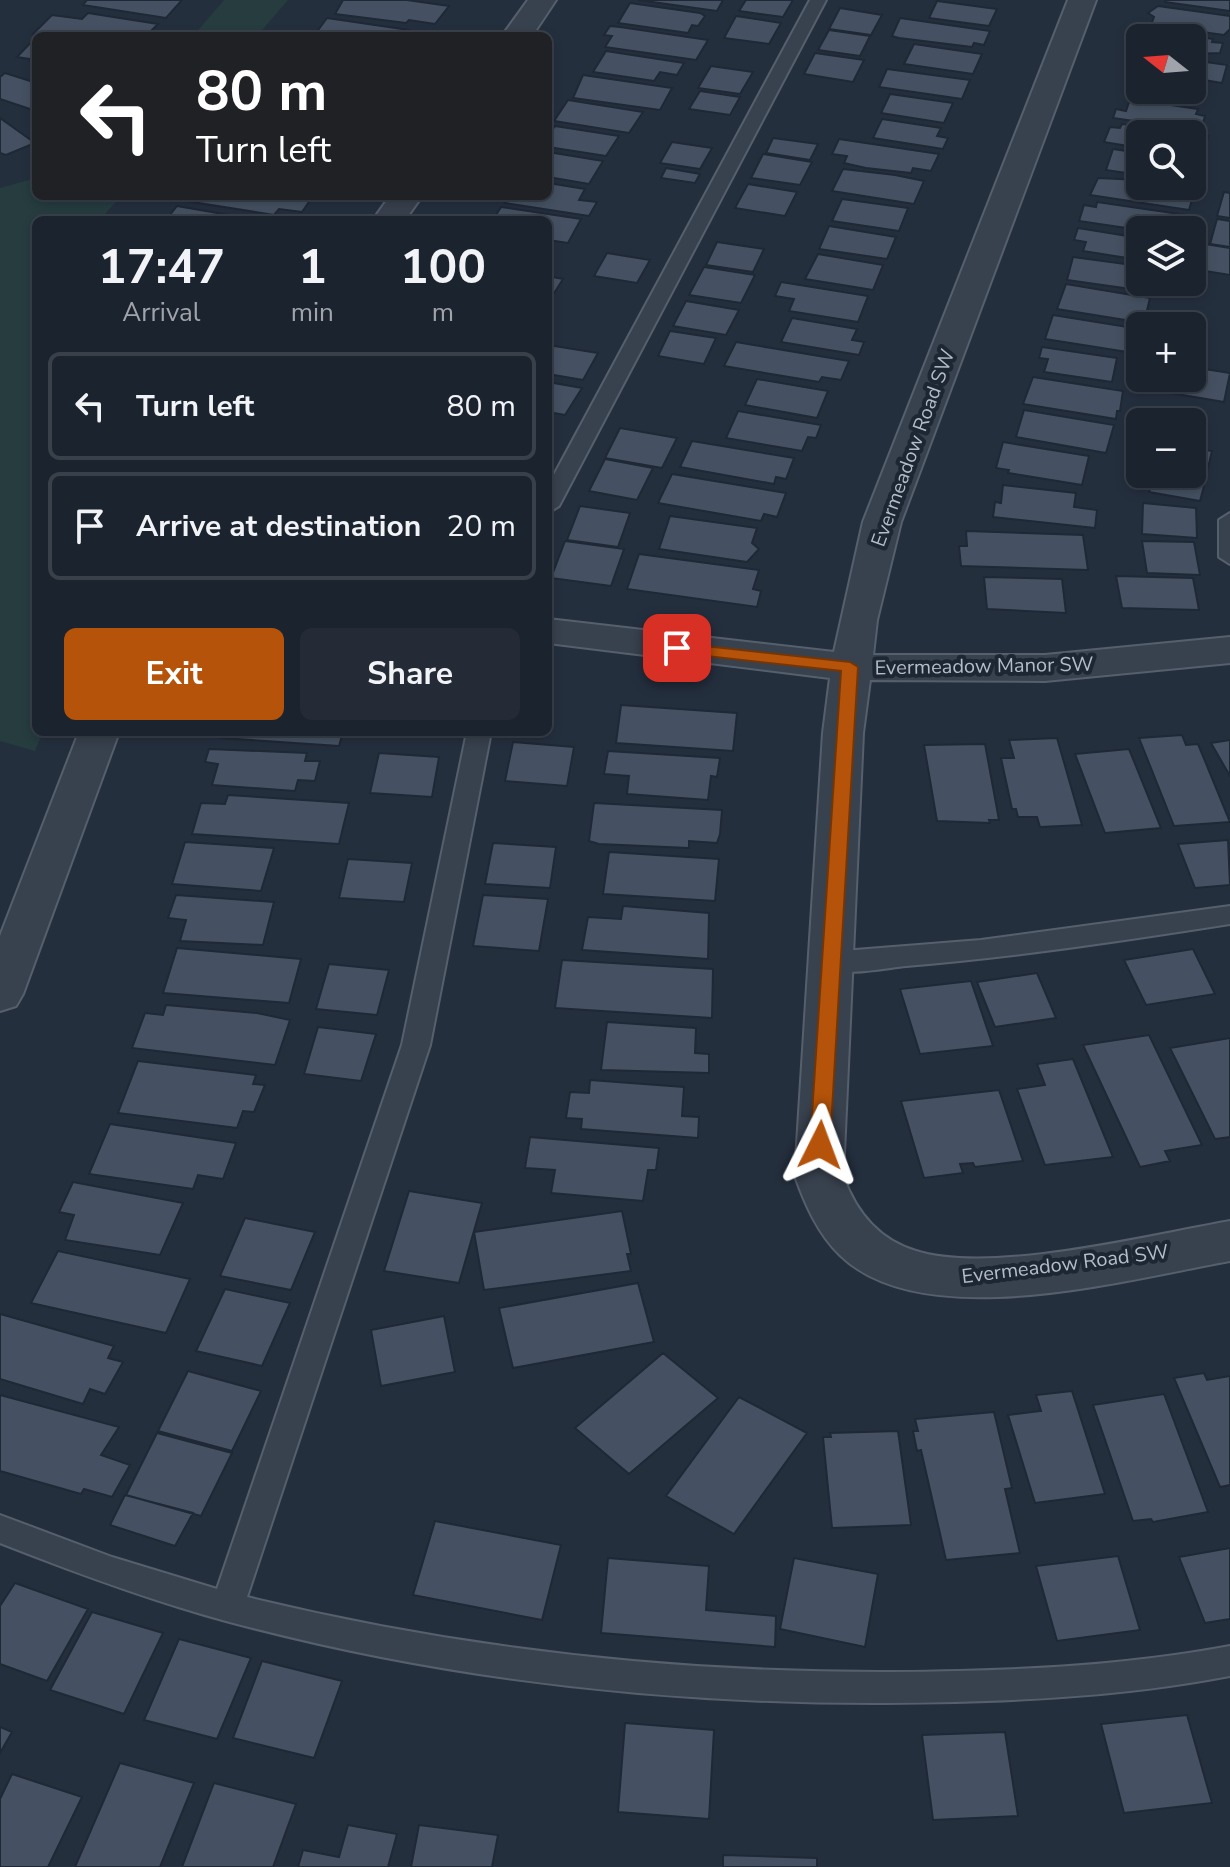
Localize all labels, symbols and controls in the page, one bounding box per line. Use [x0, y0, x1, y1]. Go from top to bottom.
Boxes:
north arrow [1126, 24, 1206, 104]
map controls [1126, 24, 1206, 488]
text: 80 m [196, 53, 327, 130]
icon: left [64, 64, 168, 168]
button: search [1126, 120, 1206, 200]
text: Turn left [196, 126, 331, 175]
button: layers [1126, 216, 1206, 296]
text: 17:47 [98, 234, 225, 300]
text: 1 [298, 234, 327, 300]
text: 100 [400, 234, 486, 300]
text: Arrival [122, 295, 201, 330]
text: min [291, 295, 334, 330]
text: m [432, 295, 454, 330]
button: + [1126, 312, 1206, 392]
street label: Evermeadow Road SW [865, 346, 961, 550]
icon: left [68, 384, 112, 428]
text: Turn left [136, 386, 254, 427]
text: 80 m [447, 386, 516, 427]
button: − [1126, 408, 1206, 488]
icon: arrive [68, 504, 112, 548]
text: Arrive at destination [136, 506, 421, 547]
text: 20 m [447, 506, 516, 547]
pin [643, 614, 711, 682]
icon: arrive [655, 626, 699, 670]
button: Exit [64, 628, 284, 720]
button: Share [300, 628, 520, 720]
street label: Evermeadow Manor SW [874, 651, 1094, 681]
position arrow [778, 1103, 862, 1187]
street label: Evermeadow Road SW [960, 1238, 1170, 1290]

